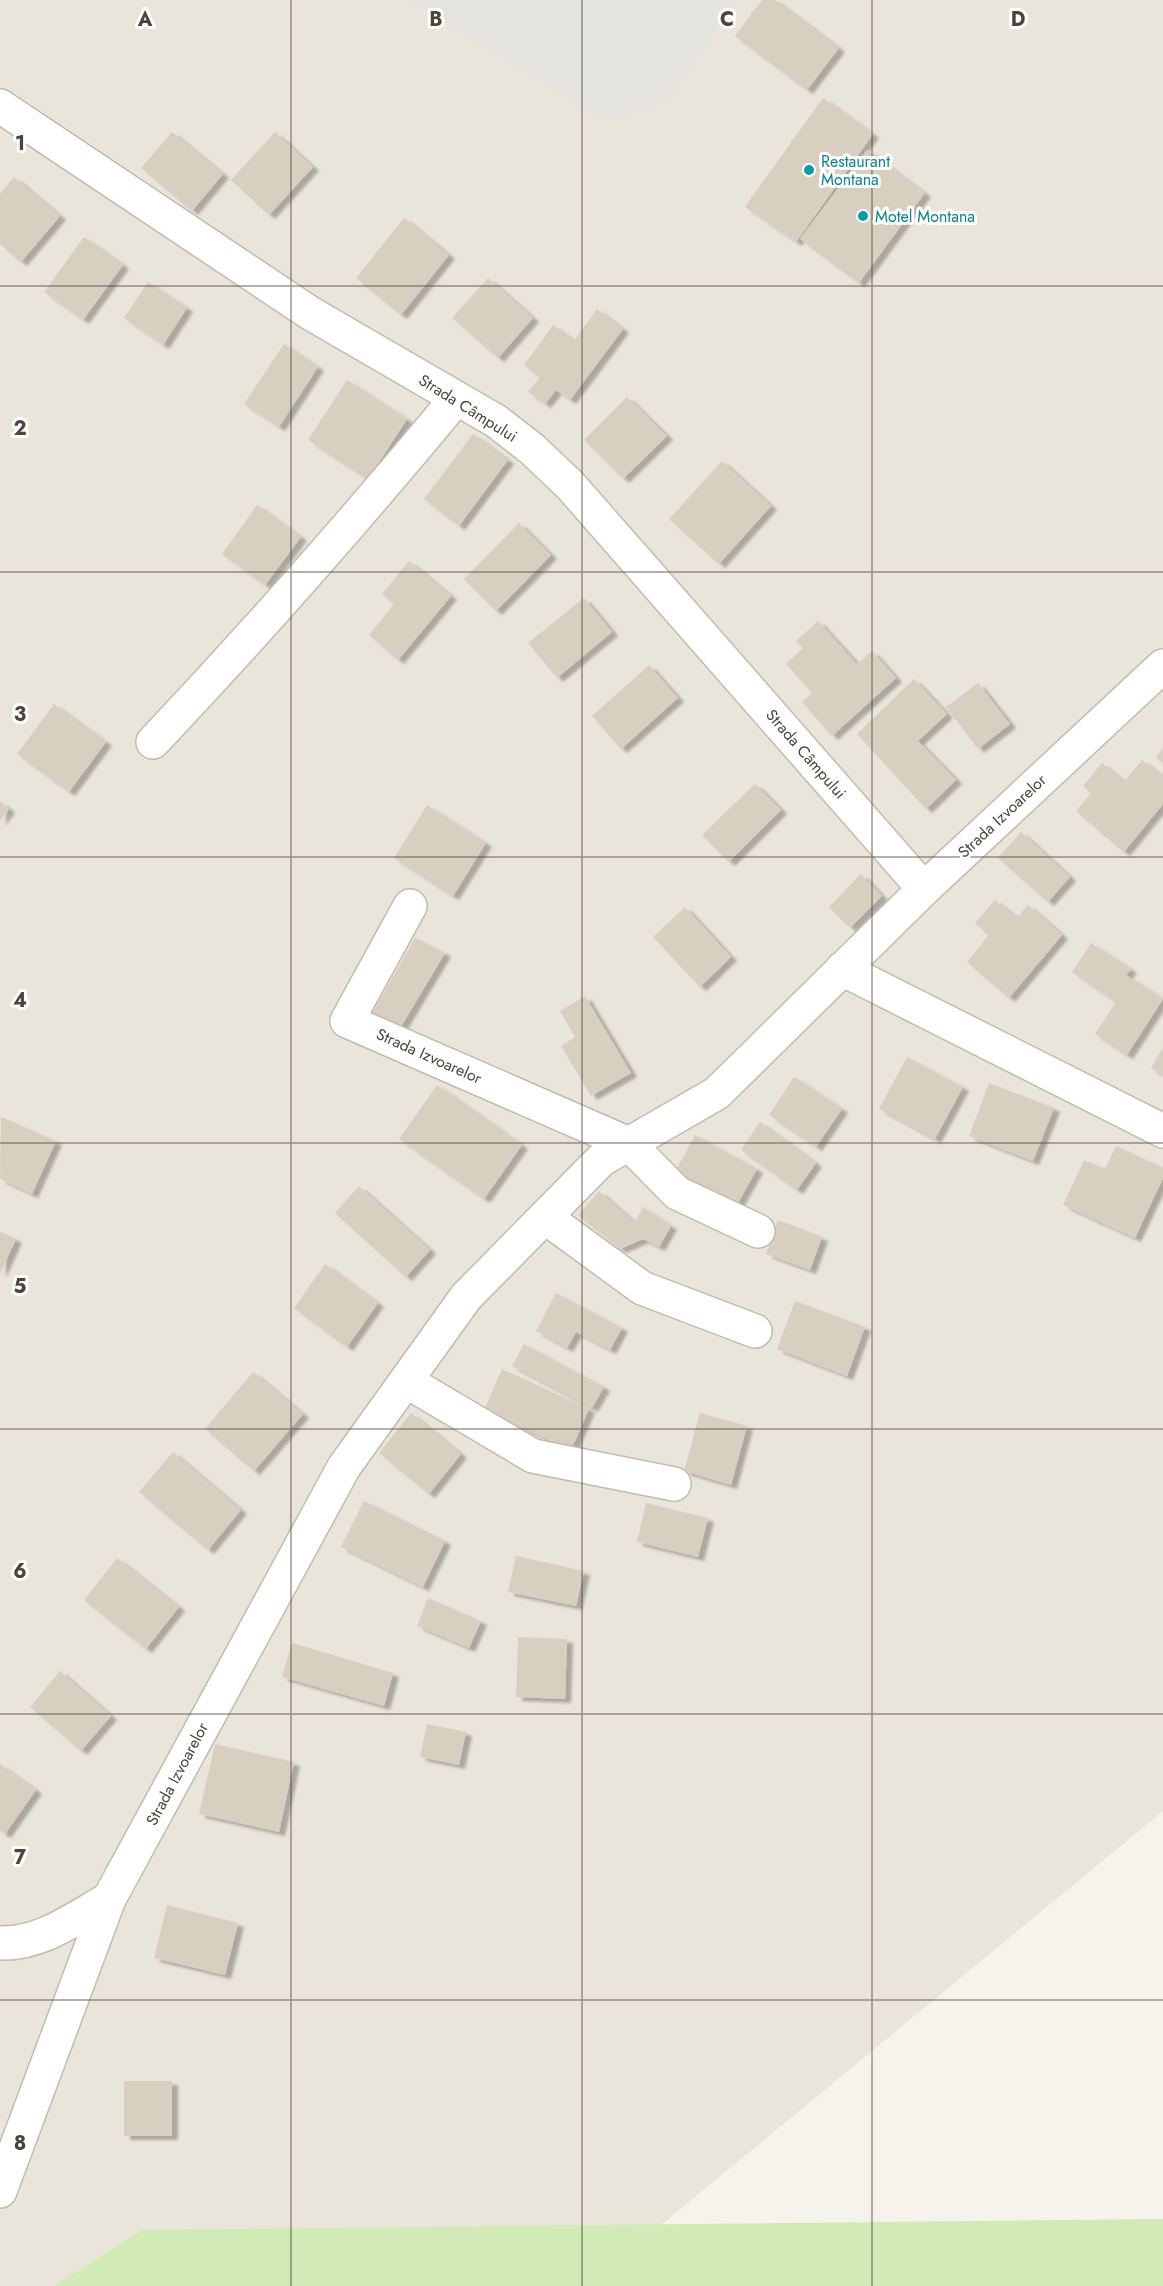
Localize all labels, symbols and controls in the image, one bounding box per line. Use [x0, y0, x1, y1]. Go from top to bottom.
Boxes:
text: A [137, 5, 153, 34]
text: B [429, 5, 443, 34]
text: C [720, 5, 734, 34]
text: D [1011, 5, 1025, 34]
text: 1 [15, 129, 25, 158]
place label: Restaurant Montana [821, 150, 890, 191]
marker: Restaurant Montana [802, 163, 816, 177]
place label: Motel Montana [875, 205, 975, 228]
marker: Motel Montana [856, 209, 870, 223]
street label: Strada Câmpului [414, 368, 522, 448]
text: 2 [13, 414, 27, 443]
text: 3 [14, 700, 26, 729]
street label: Strada Câmpului [760, 704, 852, 804]
street label: Strada Izvoarelor [953, 769, 1052, 863]
text: 4 [13, 986, 27, 1015]
street label: Strada Izvoarelor [372, 1022, 486, 1090]
text: 5 [14, 1272, 27, 1301]
text: 6 [13, 1557, 27, 1586]
street label: Strada Izvoarelor [140, 1718, 214, 1830]
text: 7 [14, 1843, 27, 1872]
text: 8 [14, 2129, 26, 2158]

